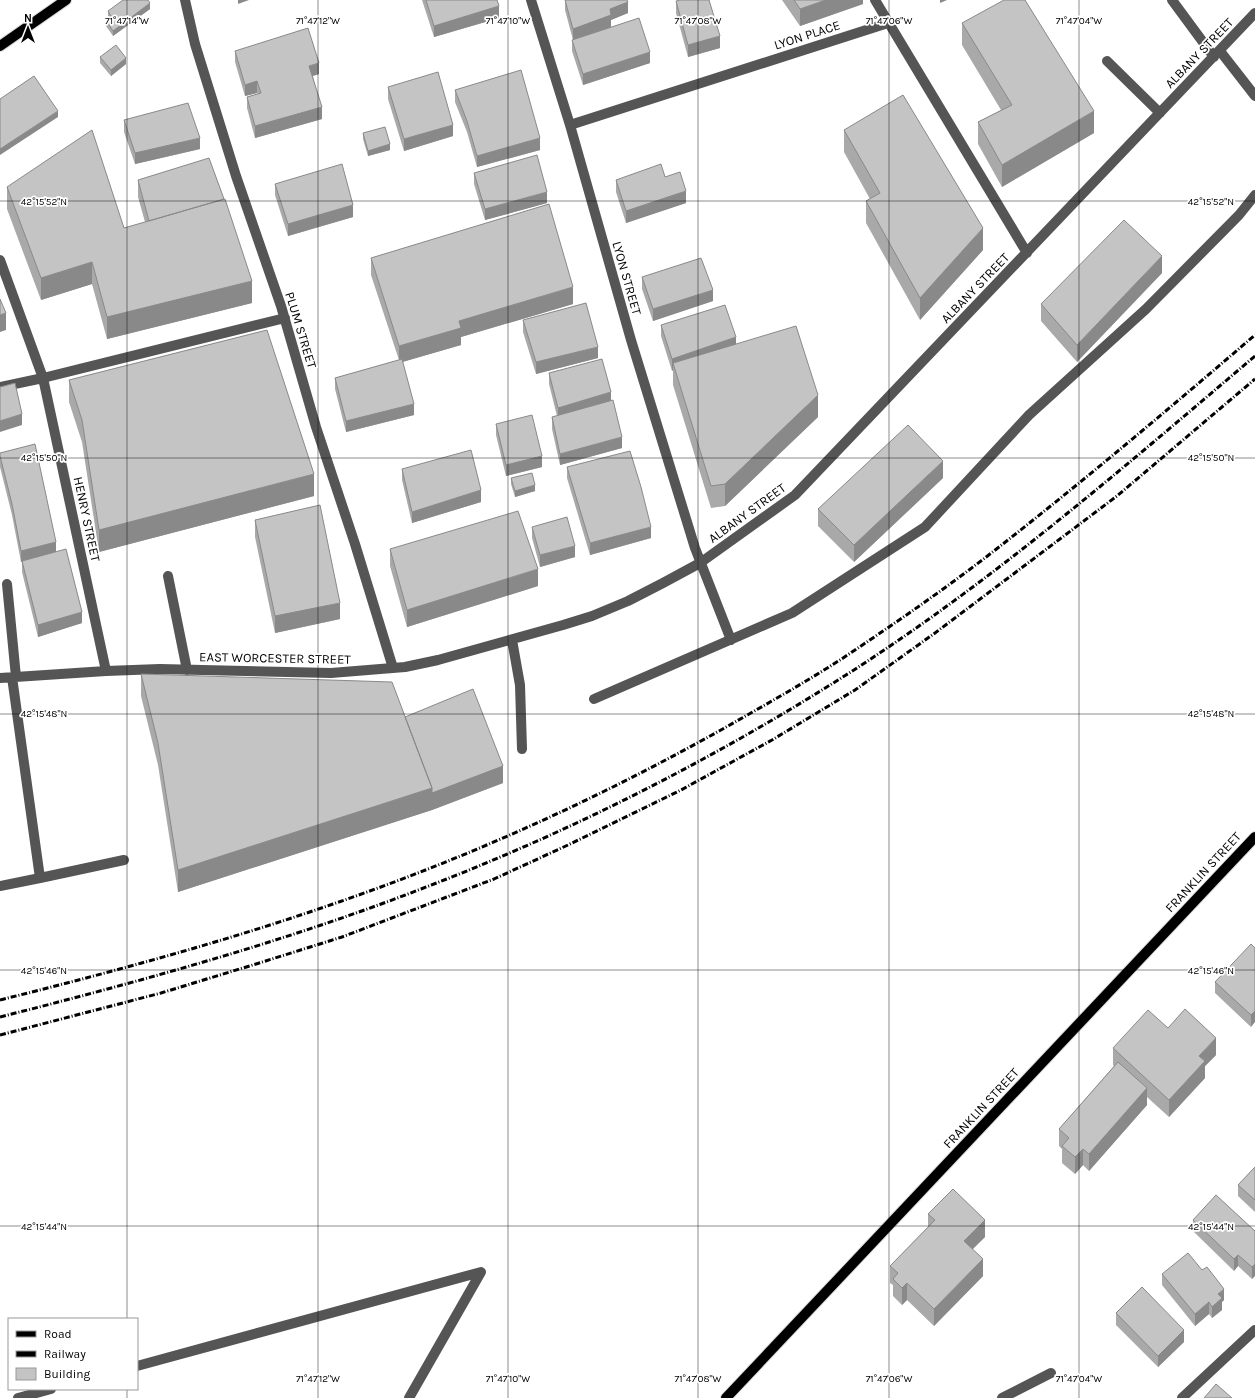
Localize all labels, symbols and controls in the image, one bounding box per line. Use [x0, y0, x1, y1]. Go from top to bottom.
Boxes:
north arrow [8, 8, 48, 48]
text: N [24, 12, 32, 25]
street label: ALBANY STREET [1162, 14, 1237, 91]
text: 71°47'14"W [105, 15, 149, 27]
text: 71°47'12"W [296, 15, 340, 27]
text: 71°47'10"W [486, 15, 530, 27]
text: 71°47'08"W [674, 15, 722, 27]
text: 71°47'06"W [866, 15, 912, 27]
text: 71°47'04"W [1056, 15, 1102, 27]
street label: LYON PLACE [772, 17, 842, 53]
text: 42°15'52"N [21, 196, 67, 208]
text: 42°15'52"N [1188, 196, 1234, 208]
street label: LYON STREET [609, 239, 645, 317]
street label: ALBANY STREET [938, 249, 1013, 326]
street label: PLUM STREET [282, 290, 320, 371]
text: 42°15'50"N [21, 452, 67, 464]
text: 42°15'50"N [1188, 452, 1234, 464]
street label: HENRY STREET [71, 475, 103, 563]
street label: ALBANY STREET [706, 480, 789, 546]
street label: EAST WORCESTER STREET [199, 649, 351, 667]
text: 42°15'48"N [21, 708, 67, 720]
text: 42°15'48"N [1188, 708, 1234, 720]
street label: FRANKLIN STREET [1162, 828, 1244, 915]
text: 42°15'46"N [21, 965, 67, 977]
text: 42°15'46"N [1188, 965, 1234, 977]
street label: FRANKLIN STREET [940, 1064, 1022, 1151]
text: 42°15'44"N [21, 1221, 67, 1233]
text: 42°15'44"N [1188, 1221, 1234, 1233]
legend [8, 1318, 138, 1390]
text: Road [44, 1327, 72, 1341]
text: Railway [44, 1347, 86, 1361]
text: Building [44, 1367, 91, 1381]
text: 71°47'12"W [296, 1373, 340, 1385]
text: 71°47'10"W [486, 1373, 530, 1385]
text: 71°47'08"W [674, 1373, 722, 1385]
text: 71°47'06"W [866, 1373, 912, 1385]
text: 71°47'04"W [1056, 1373, 1102, 1385]

